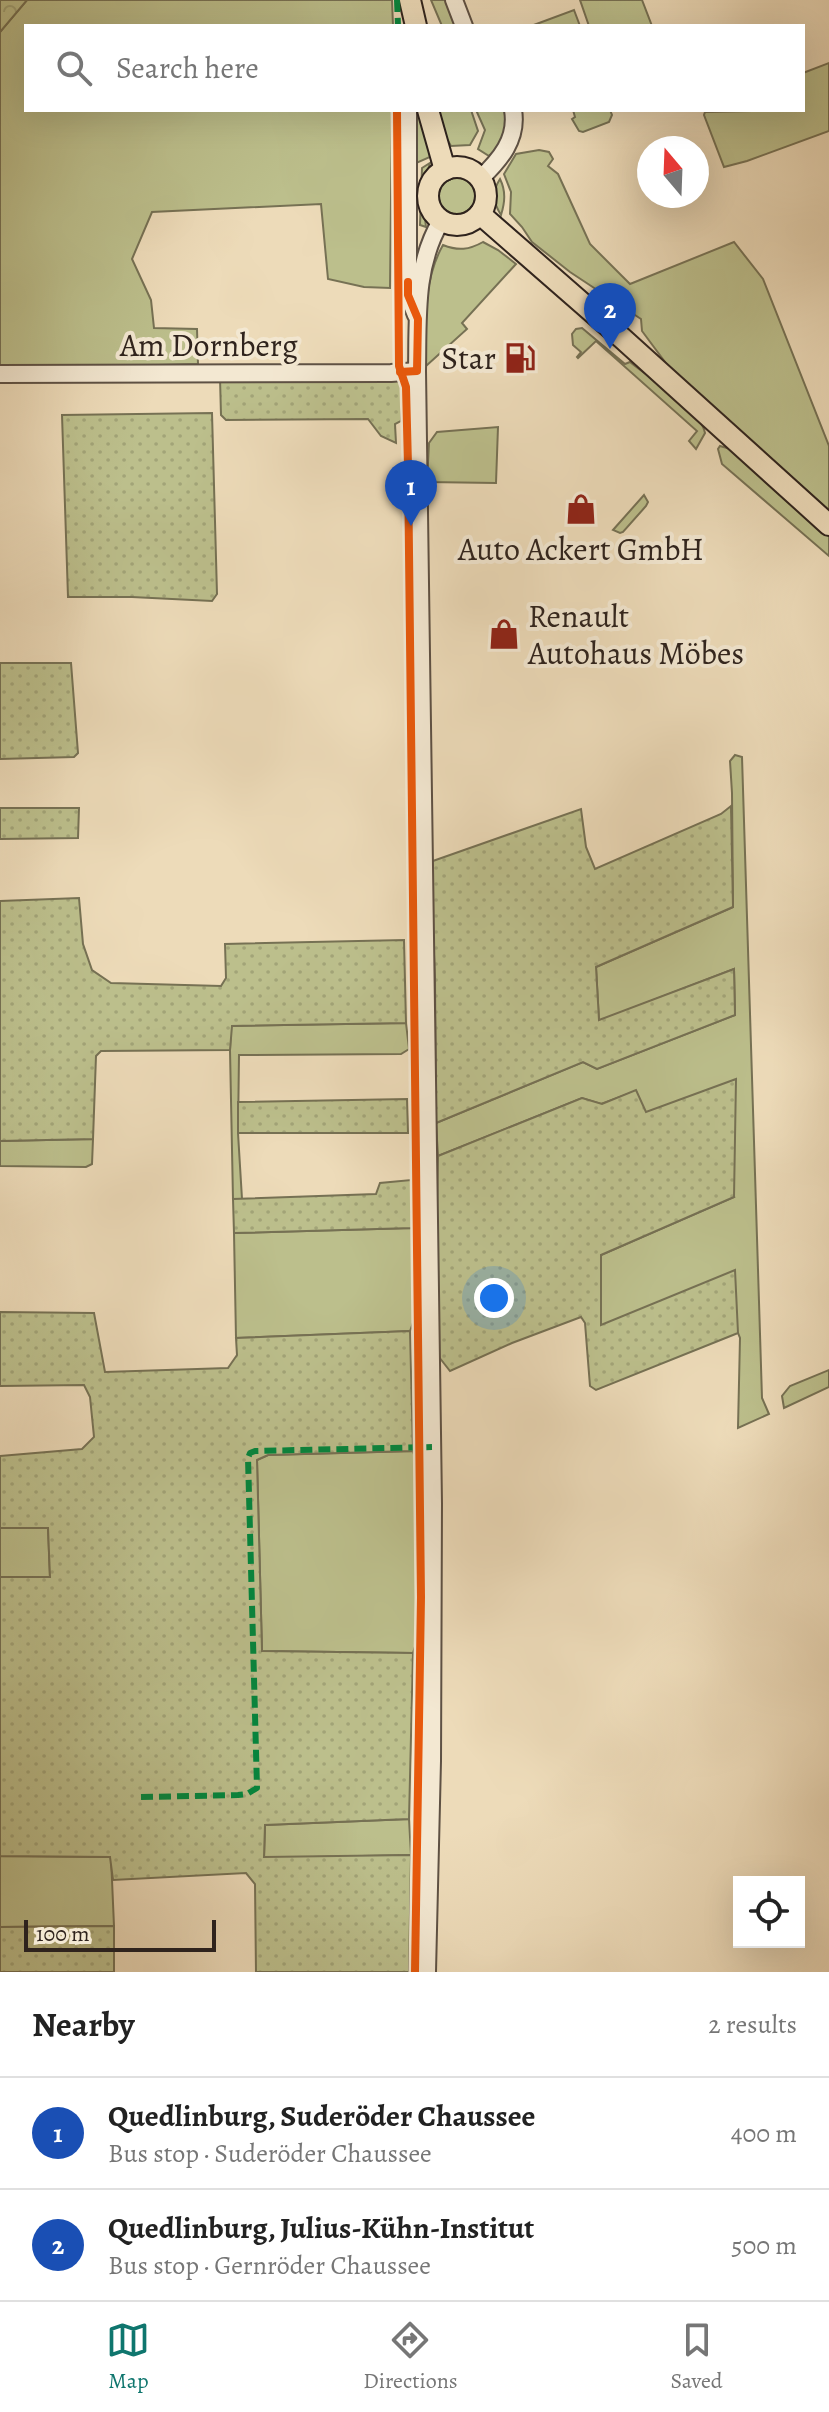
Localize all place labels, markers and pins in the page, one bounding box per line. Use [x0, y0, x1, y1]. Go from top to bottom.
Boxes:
pin: 2 [584, 283, 636, 349]
place label: Star [441, 336, 496, 380]
fuel station icon: Star [503, 341, 537, 375]
pin: 1 [385, 460, 437, 526]
shop icon: Auto Ackert GmbH [564, 492, 598, 526]
place label: Auto Ackert GmbH [457, 527, 704, 571]
place label: Renault Autohaus Möbes [527, 594, 744, 675]
shop icon: Renault Autohaus Möbes [487, 617, 521, 651]

